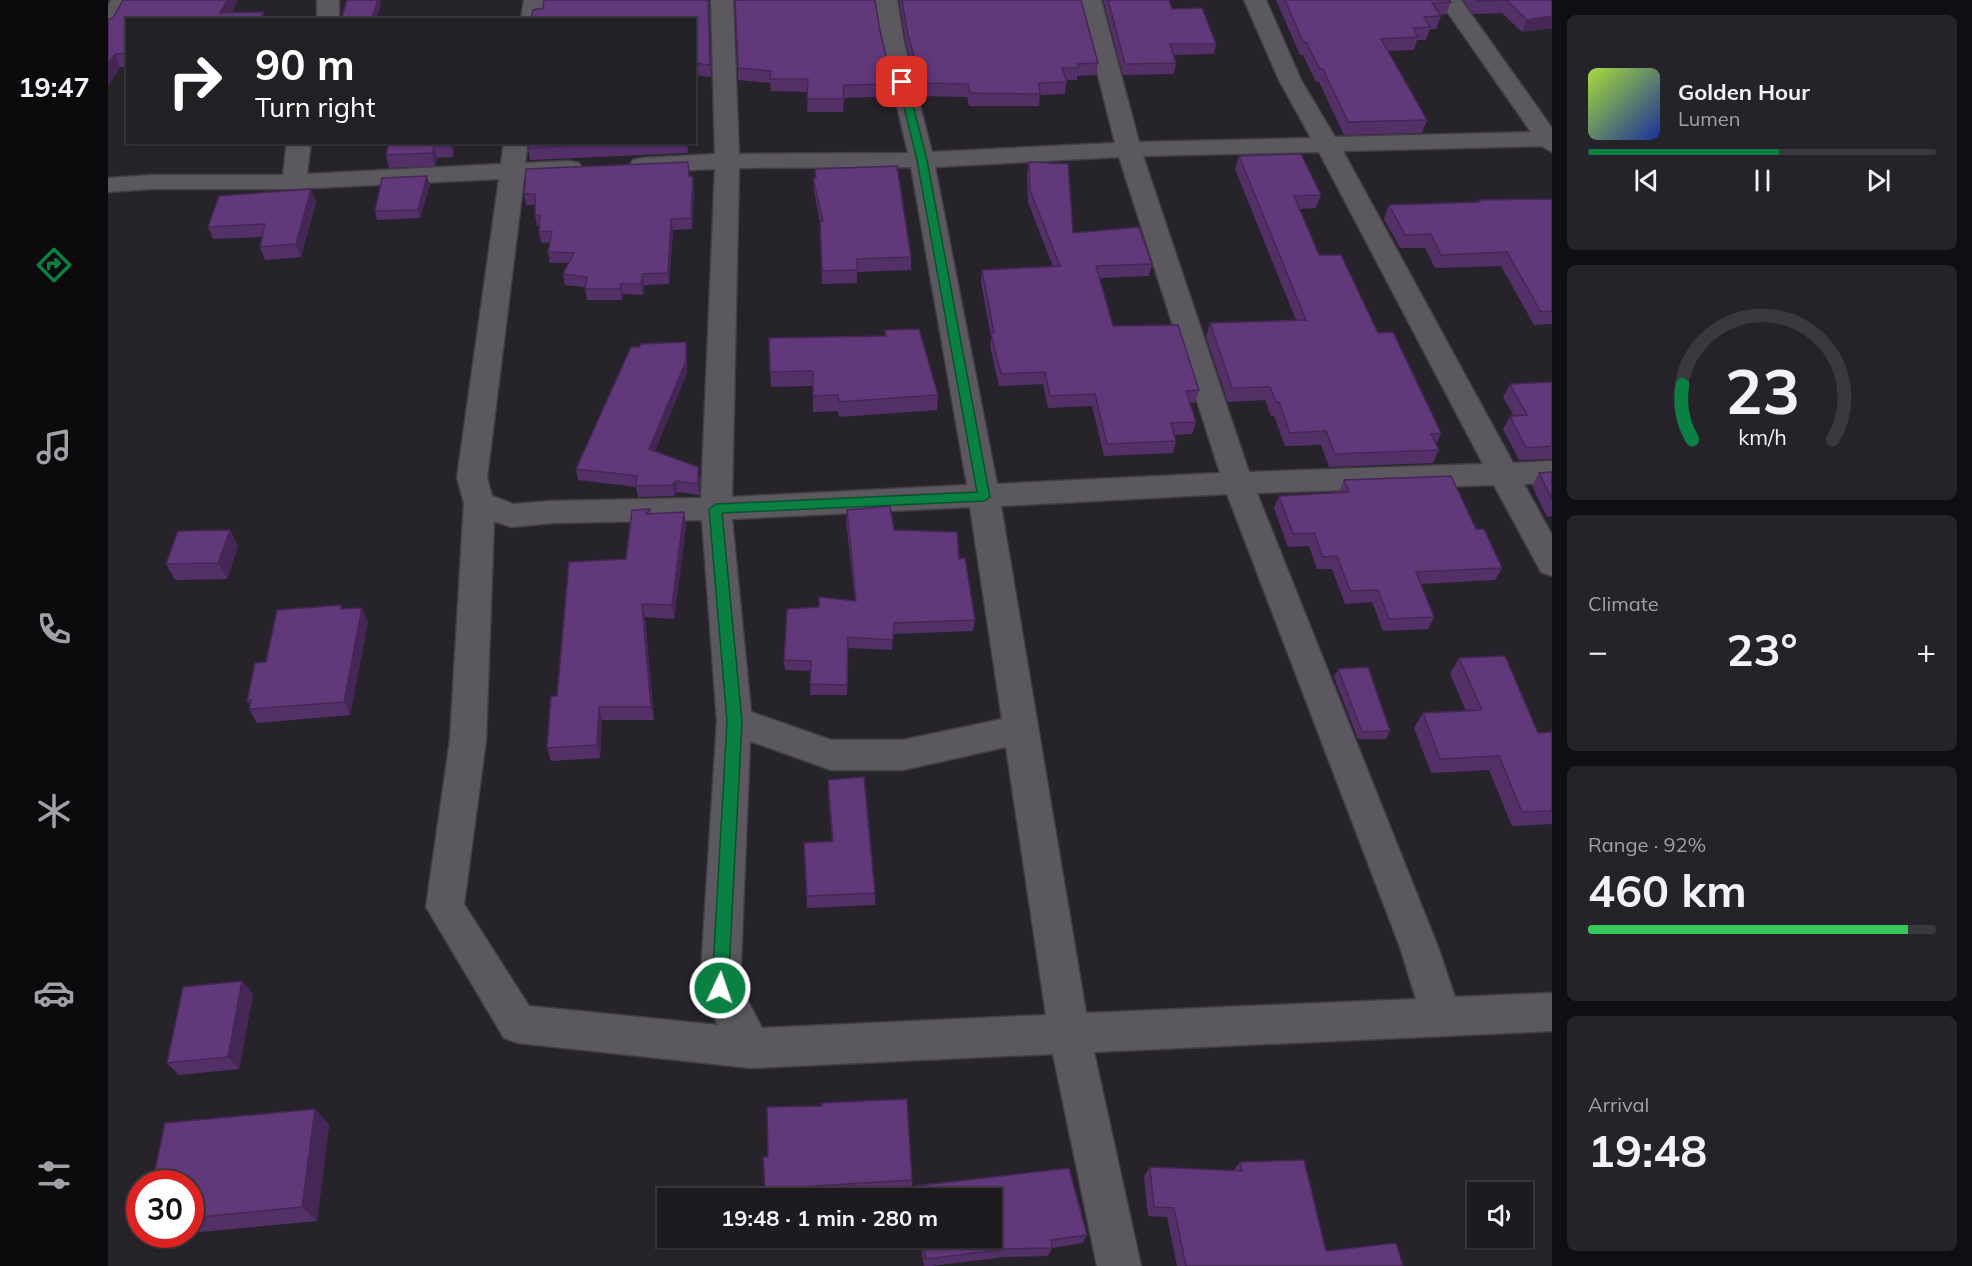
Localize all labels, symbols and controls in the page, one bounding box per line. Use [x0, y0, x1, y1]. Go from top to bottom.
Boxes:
text: 90 m [255, 38, 355, 91]
icon: right [156, 42, 234, 120]
pin [876, 56, 927, 107]
icon: arrive [885, 65, 918, 98]
text: 19:47 [18, 70, 90, 104]
text: Golden Hour [1678, 78, 1810, 106]
text: Turn right [255, 90, 375, 124]
text: Lumen [1678, 106, 1740, 131]
icon: previous [1630, 164, 1663, 197]
icon: pause [1746, 164, 1779, 197]
icon: next [1862, 164, 1895, 197]
icon: directions [33, 244, 75, 286]
text: 23 [1725, 351, 1799, 430]
text: km/h [1738, 423, 1786, 450]
icon: music [33, 426, 75, 468]
text: Climate [1588, 591, 1659, 616]
icon: phone [33, 608, 75, 650]
text: 23° [1726, 621, 1798, 677]
text: − [1588, 630, 1608, 671]
text: + [1916, 630, 1936, 671]
icon: climate [33, 790, 75, 832]
text: Range · 92% [1588, 832, 1706, 857]
text: 460 km [1588, 862, 1747, 918]
position arrow [688, 956, 752, 1020]
icon: car [33, 972, 75, 1014]
text: Arrival [1588, 1092, 1649, 1117]
text: 19:48 [1588, 1122, 1707, 1178]
icon: filters [33, 1154, 75, 1196]
speed limit sign: 30 [126, 1170, 204, 1248]
map controls [1467, 1182, 1533, 1248]
button: sound [1467, 1182, 1533, 1248]
text: 19:48 · 1 min · 280 m [721, 1204, 938, 1232]

